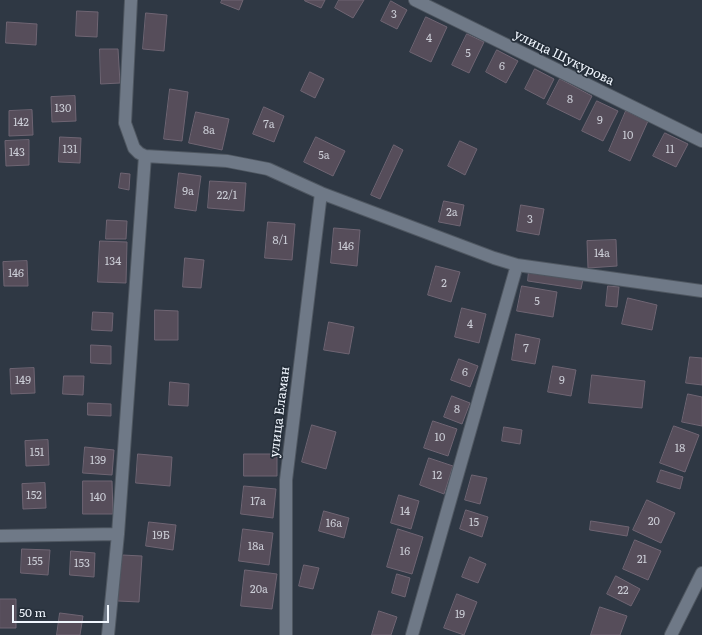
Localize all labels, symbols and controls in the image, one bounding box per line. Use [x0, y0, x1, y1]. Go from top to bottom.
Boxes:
house number: 3 [391, 8, 397, 22]
street label: улица Шукурова [511, 27, 617, 89]
house number: 4 [426, 32, 432, 46]
house number: 5 [465, 47, 471, 61]
house number: 6 [499, 60, 505, 74]
house number: 8 [567, 93, 573, 107]
house number: 130 [55, 102, 71, 116]
house number: 9 [597, 114, 603, 128]
house number: 142 [13, 116, 29, 130]
house number: 7а [263, 118, 275, 132]
house number: 8а [203, 124, 215, 138]
house number: 10 [623, 129, 633, 143]
house number: 131 [63, 143, 77, 157]
house number: 11 [666, 143, 674, 157]
house number: 143 [9, 146, 25, 160]
house number: 5а [318, 149, 330, 163]
house number: 9а [182, 185, 194, 199]
house number: 22/1 [217, 189, 237, 203]
house number: 2а [446, 206, 458, 220]
house number: 3 [527, 213, 533, 227]
house number: 8/1 [272, 234, 288, 248]
house number: 146 [338, 240, 354, 254]
house number: 14а [594, 247, 610, 261]
house number: 134 [105, 255, 121, 269]
house number: 146 [8, 267, 24, 281]
house number: 2 [441, 277, 447, 291]
house number: 5 [534, 295, 540, 309]
house number: 4 [467, 318, 473, 332]
house number: 7 [523, 342, 529, 356]
street label: улица Еламан [267, 366, 293, 458]
house number: 6 [462, 366, 468, 380]
house number: 149 [15, 374, 31, 388]
house number: 9 [559, 374, 565, 388]
house number: 8 [454, 403, 460, 417]
house number: 10 [435, 431, 445, 445]
house number: 18 [675, 442, 685, 456]
house number: 151 [30, 446, 44, 460]
house number: 139 [90, 454, 106, 468]
house number: 12 [432, 469, 442, 483]
house number: 152 [26, 489, 42, 503]
house number: 140 [90, 491, 106, 505]
house number: 17а [250, 495, 266, 509]
house number: 14 [400, 505, 410, 519]
house number: 20 [648, 515, 660, 529]
house number: 15 [469, 516, 479, 530]
house number: 16а [326, 517, 342, 531]
house number: 19Б [152, 529, 170, 543]
house number: 18а [248, 540, 264, 554]
house number: 16 [400, 545, 410, 559]
house number: 21 [637, 553, 647, 567]
house number: 155 [27, 555, 43, 569]
house number: 153 [74, 557, 90, 571]
house number: 20а [250, 583, 268, 597]
house number: 22 [617, 584, 629, 598]
scale bar [14, 597, 111, 623]
text: 50 m [19, 603, 46, 621]
house number: 19 [455, 608, 465, 622]

